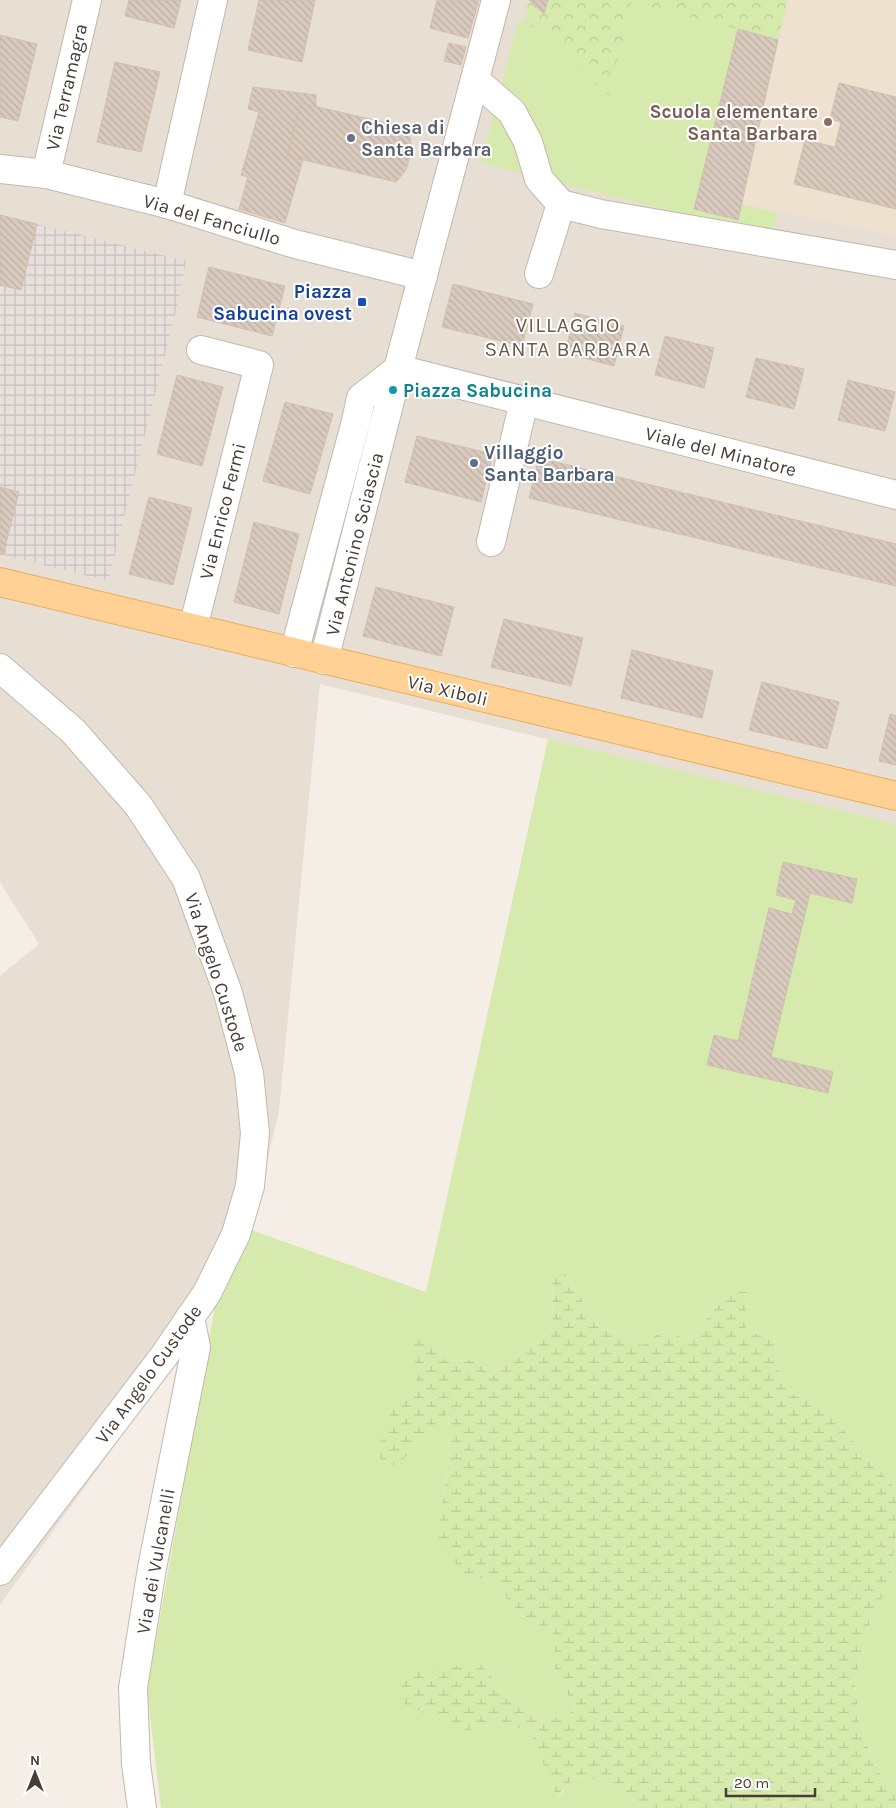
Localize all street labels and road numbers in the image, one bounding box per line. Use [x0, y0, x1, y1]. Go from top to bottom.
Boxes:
street label: Via Terramagra [42, 22, 92, 153]
street label: Via del Fanciullo [141, 190, 283, 250]
street label: Viale del Minatore [643, 423, 799, 481]
street label: Via Enrico Fermi [195, 441, 251, 582]
street label: Via Antonino Sciascia [322, 450, 388, 638]
street label: Via Xiboli [405, 671, 490, 711]
street label: Via Angelo Custode [180, 890, 252, 1055]
street label: Via Angelo Custode [91, 1301, 207, 1448]
street label: Via dei Vulcanelli [132, 1486, 180, 1636]

